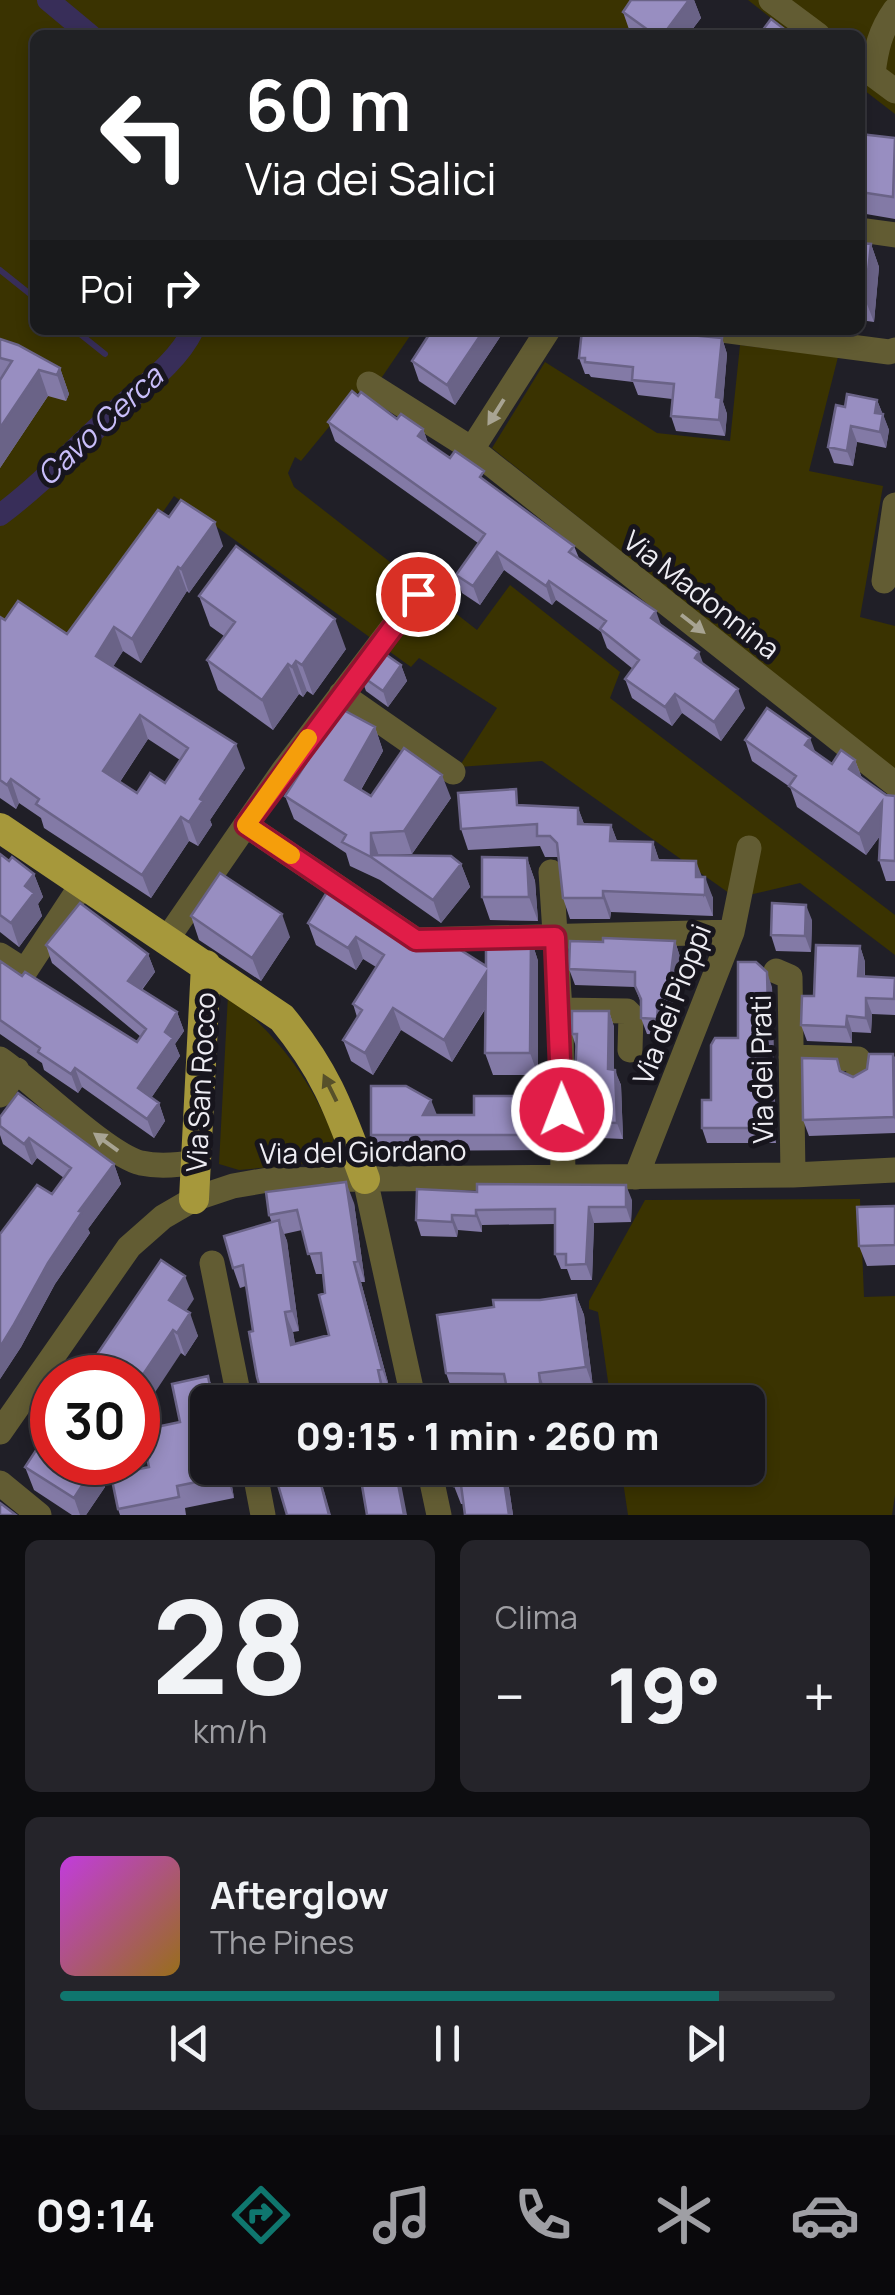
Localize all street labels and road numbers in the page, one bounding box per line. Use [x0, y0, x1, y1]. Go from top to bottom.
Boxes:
street label: Via Madonnina [616, 521, 788, 667]
street label: Via dei Pioppi [623, 918, 719, 1090]
street label: Via San Rocco [176, 991, 224, 1173]
street label: Via dei Prati [741, 994, 781, 1144]
street label: Via del Giordano [259, 1130, 467, 1172]

